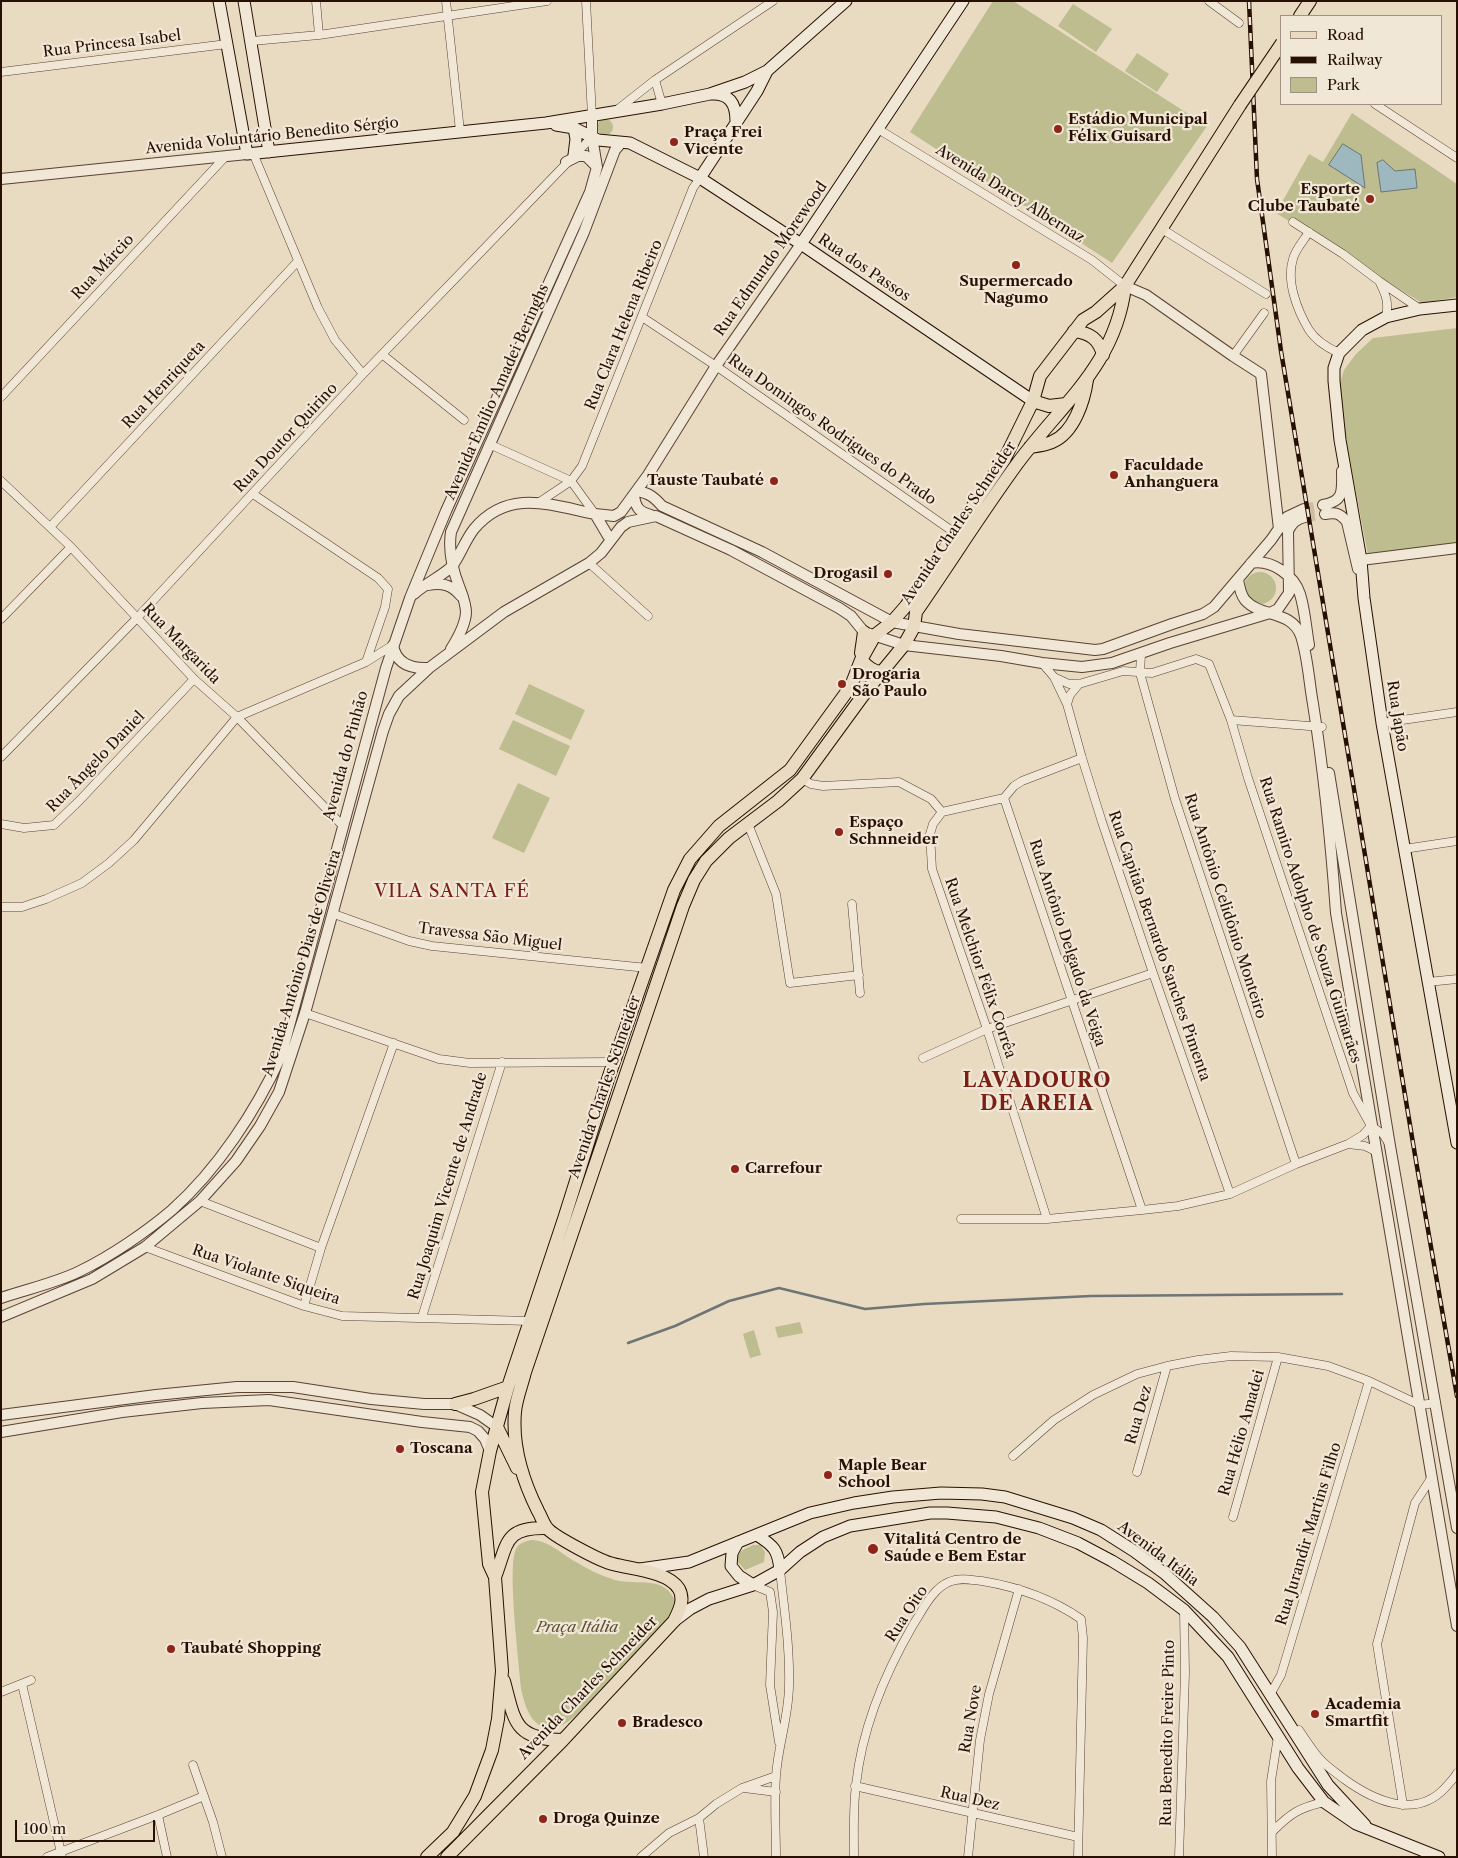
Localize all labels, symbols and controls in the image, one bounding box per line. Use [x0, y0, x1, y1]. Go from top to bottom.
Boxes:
legend [1280, 15, 1443, 105]
text: Road [1327, 25, 1364, 44]
street label: Rua Princesa Isabel [42, 27, 182, 61]
text: Railway [1327, 50, 1383, 69]
text: Park [1327, 75, 1360, 94]
place label: Estádio Municipal Félix Guisard [1068, 111, 1208, 146]
street label: Avenida Voluntário Benedito Sérgio [144, 114, 400, 158]
marker: Estádio Municipal Félix Guisard [1052, 123, 1064, 135]
place label: Praça Frei Vicente [684, 124, 762, 159]
marker: Praça Frei Vicente [668, 136, 680, 148]
street label: Avenida Darcy Albernaz [932, 141, 1088, 247]
street label: Rua Edmundo Morewood [711, 178, 831, 340]
place label: Esporte Clube Taubaté [1248, 181, 1360, 216]
marker: Esporte Clube Taubaté [1364, 193, 1376, 205]
street label: Rua Márcio [68, 231, 138, 303]
street label: Rua dos Passos [814, 231, 914, 305]
street label: Rua Clara Helena Ribeiro [582, 237, 666, 413]
marker: Supermercado Nagumo [1010, 259, 1022, 271]
place label: Supermercado Nagumo [959, 273, 1073, 308]
street label: Avenida Emílio Amadei Beringhs [441, 281, 553, 503]
street label: Rua Henriqueta [119, 337, 209, 433]
street label: Rua Domingos Rodrigues do Prado [725, 351, 939, 509]
street label: Rua Doutor Quirino [231, 379, 341, 497]
street label: Avenida Charles Schneider [898, 438, 1020, 608]
place label: Faculdade Anhanguera [1124, 457, 1219, 492]
marker: Faculdade Anhanguera [1108, 469, 1120, 481]
place label: Tauste Taubaté [647, 472, 764, 490]
marker: Tauste Taubaté [768, 475, 780, 487]
place label: Drogasil [813, 565, 878, 583]
marker: Drogasil [882, 568, 894, 580]
street label: Rua Margarida [138, 600, 224, 688]
place label: Drogaria São Paulo [852, 666, 927, 701]
marker: Drogaria São Paulo [836, 678, 848, 690]
street label: Rua Japão [1383, 679, 1411, 753]
street label: Avenida do Pinhão [320, 689, 372, 823]
street label: Rua Ângelo Daniel [43, 708, 149, 816]
street label: Rua Ramiro Adolpho de Souza Guimarães [1255, 775, 1365, 1065]
street label: Rua Antônio Celidônio Monteiro [1180, 791, 1270, 1021]
street label: Rua Capitão Bernardo Sanches Pimenta [1104, 809, 1214, 1083]
place label: Espaço Schnneider [849, 814, 938, 849]
marker: Espaço Schnneider [833, 826, 845, 838]
street label: Rua Antônio Delgado da Veiga [1025, 837, 1109, 1049]
street label: Avenida Antônio Dias de Oliveira [259, 847, 345, 1079]
street label: Rua Melchior Félix Corrêa [941, 875, 1019, 1061]
district label: VILA SANTA FÉ [373, 881, 531, 903]
street label: Travessa São Miguel [417, 919, 563, 955]
street label: Avenida Charles Schneider [565, 993, 645, 1181]
district label: LAVADOURO DE AREIA [961, 1069, 1113, 1116]
street label: Rua Joaquim Vicente de Andrade [405, 1070, 491, 1302]
place label: Carrefour [745, 1160, 822, 1178]
marker: Carrefour [729, 1163, 741, 1175]
street label: Rua Violante Siqueira [190, 1241, 342, 1309]
street label: Rua Hélio Amadei [1215, 1368, 1269, 1498]
street label: Rua Dez [1122, 1383, 1156, 1447]
place label: Toscana [410, 1440, 473, 1458]
street label: Rua Jurandir Martins Filho [1273, 1440, 1345, 1628]
marker: Toscana [394, 1443, 406, 1455]
place label: Maple Bear School [838, 1457, 927, 1492]
marker: Maple Bear School [822, 1469, 834, 1481]
street label: Avenida Itália [1114, 1518, 1202, 1590]
place label: Vitalitá Centro de Saúde e Bem Estar [884, 1531, 1026, 1566]
marker: Vitalitá Centro de Saúde e Bem Estar [866, 1542, 880, 1556]
street label: Rua Oito [882, 1582, 932, 1646]
street label: Avenida Charles Schneider [515, 1613, 661, 1763]
park label: Praça Itália [536, 1619, 618, 1637]
place label: Taubaté Shopping [181, 1640, 321, 1658]
street label: Rua Benedito Freire Pinto [1157, 1640, 1179, 1826]
marker: Taubaté Shopping [165, 1643, 177, 1655]
street label: Rua Nove [956, 1683, 986, 1755]
place label: Academia Smartfit [1325, 1696, 1401, 1731]
marker: Academia Smartfit [1309, 1708, 1321, 1720]
place label: Bradesco [632, 1714, 703, 1732]
marker: Bradesco [616, 1717, 628, 1729]
street label: Rua Dez [939, 1783, 1001, 1815]
scale bar [18, 1810, 158, 1842]
place label: Droga Quinze [553, 1810, 660, 1828]
marker: Droga Quinze [537, 1813, 549, 1825]
text: 100 m [23, 1819, 66, 1838]

